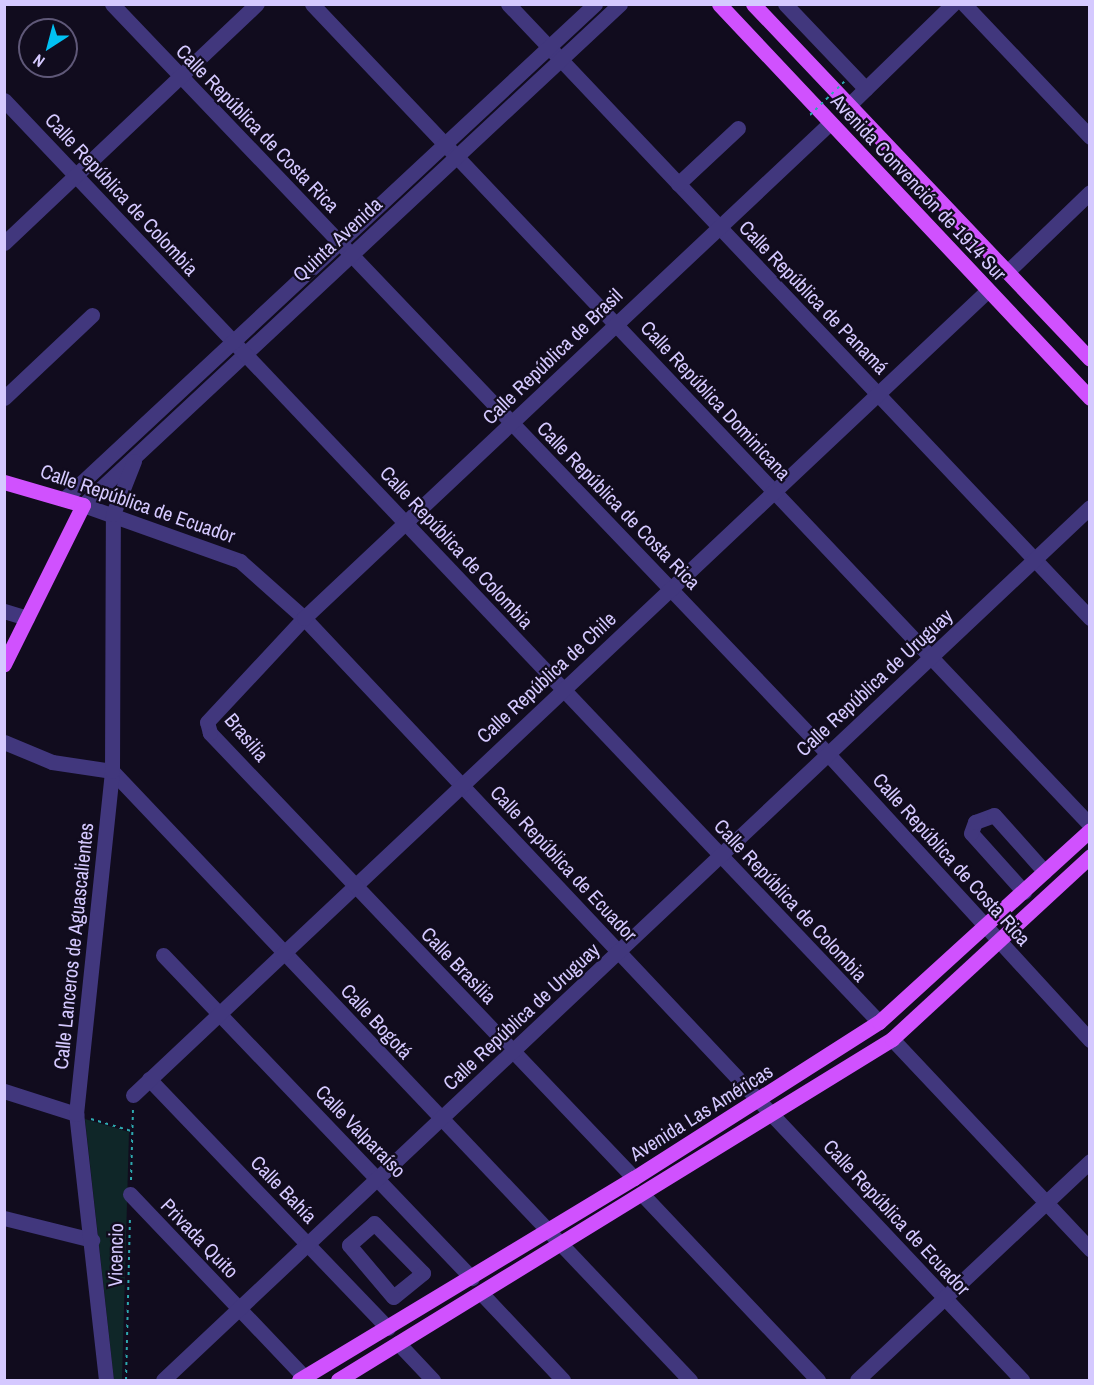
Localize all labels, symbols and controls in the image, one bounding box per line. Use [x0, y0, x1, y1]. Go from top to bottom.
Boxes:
north arrow [18, 18, 78, 78]
street label: Calle República de Costa Rica [171, 39, 345, 217]
text: N [28, 49, 49, 73]
street label: Avenida Convención de 1914 Sur [826, 89, 1012, 285]
street label: Calle República de Colombia [40, 108, 204, 280]
street label: Quinta Avenida [287, 191, 387, 287]
street label: Calle República de Panamá [734, 215, 894, 379]
street label: Calle República de Brasil [477, 283, 627, 429]
street label: Calle República Dominicana [636, 315, 796, 485]
street label: Calle República de Costa Rica [532, 416, 706, 594]
street label: Calle República de Ecuador [38, 458, 238, 548]
street label: Calle República de Colombia [375, 461, 539, 633]
street label: Calle República de Uruguay [791, 603, 957, 761]
street label: Calle República de Chile [471, 606, 621, 748]
street label: Brasilia [220, 708, 274, 766]
street label: Calle República de Costa Rica [868, 768, 1036, 950]
street label: Calle República de Ecuador [486, 780, 642, 946]
street label: Calle República de Colombia [709, 814, 873, 986]
street label: Calle Lanceros de Aguascalientes [48, 821, 98, 1071]
street label: Calle Brasilia [416, 922, 502, 1008]
street label: Calle República de Uruguay [438, 937, 604, 1095]
street label: Calle Bogotá [336, 978, 418, 1064]
street label: Avenida Las Américas [625, 1058, 777, 1166]
street label: Calle Valparaíso [311, 1080, 411, 1182]
street label: Calle República de Ecuador [819, 1134, 975, 1300]
street label: Calle Bahía [246, 1150, 322, 1228]
street label: Privada Quito [156, 1193, 244, 1283]
street label: Vicencio [102, 1223, 128, 1287]

